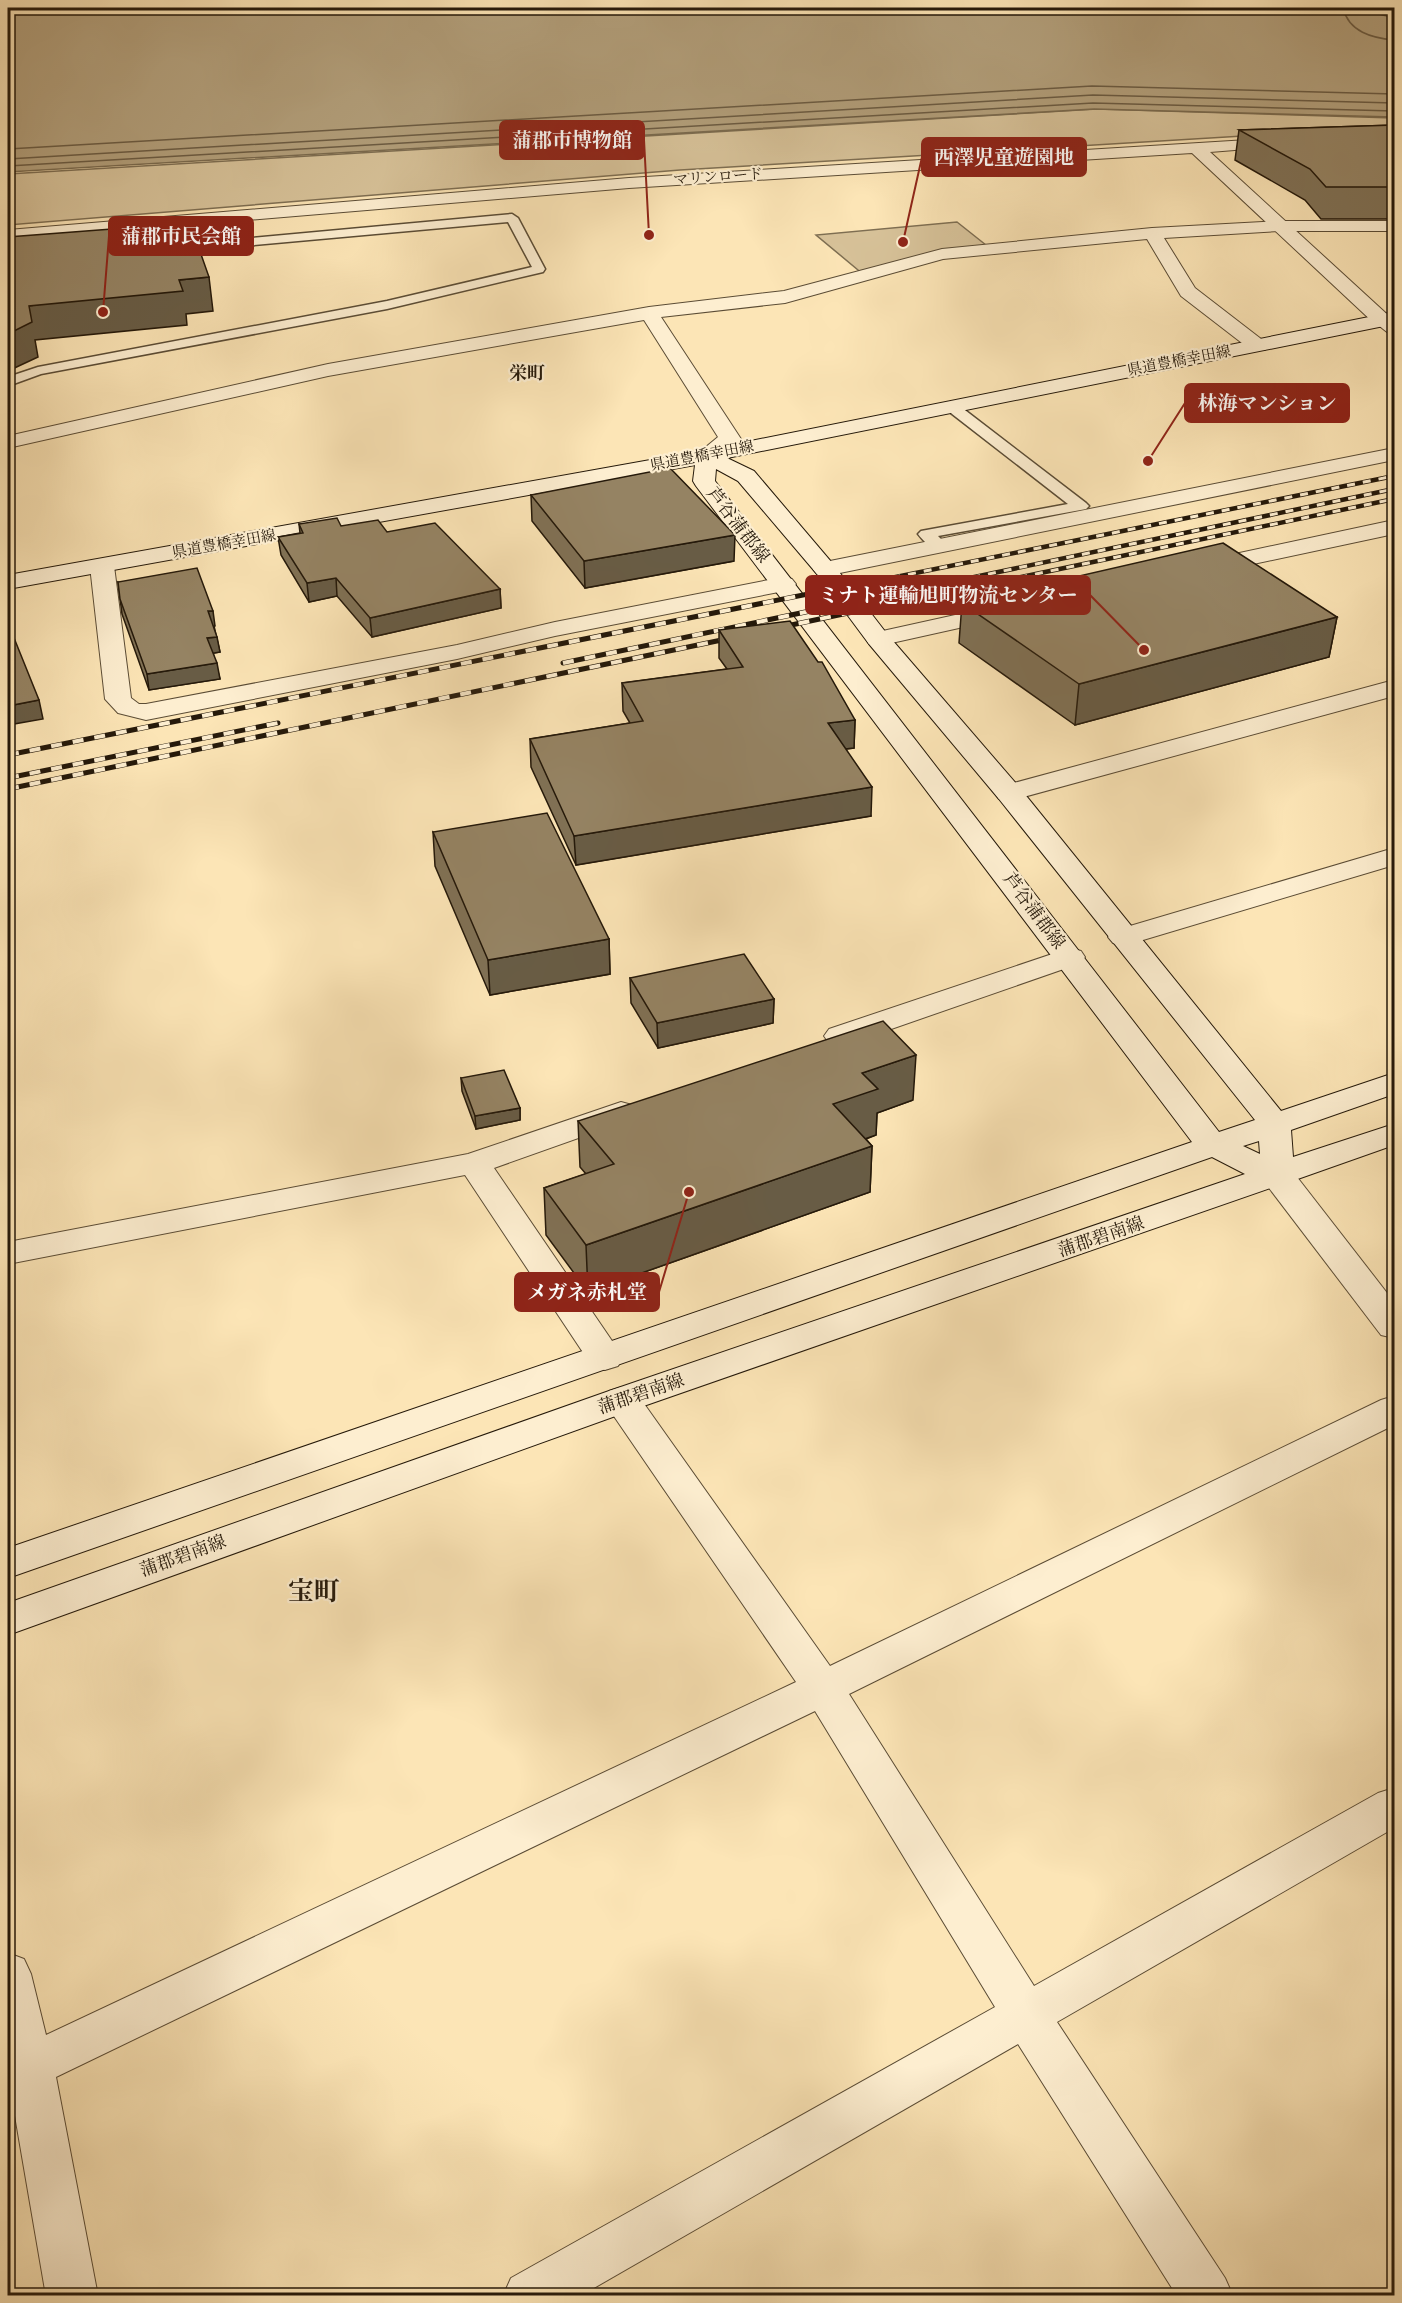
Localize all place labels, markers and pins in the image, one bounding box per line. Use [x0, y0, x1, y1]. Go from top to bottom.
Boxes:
callout: 蒲郡市博物館 [500, 121, 644, 159]
callout: 西澤児童遊園地 [922, 138, 1086, 176]
callout: 蒲郡市民会館 [109, 217, 253, 255]
callout: 林海マンション [1185, 384, 1349, 422]
callout: ミナト運輸旭町物流センター [806, 576, 1090, 614]
callout: メガネ赤札堂 [515, 1273, 659, 1311]

